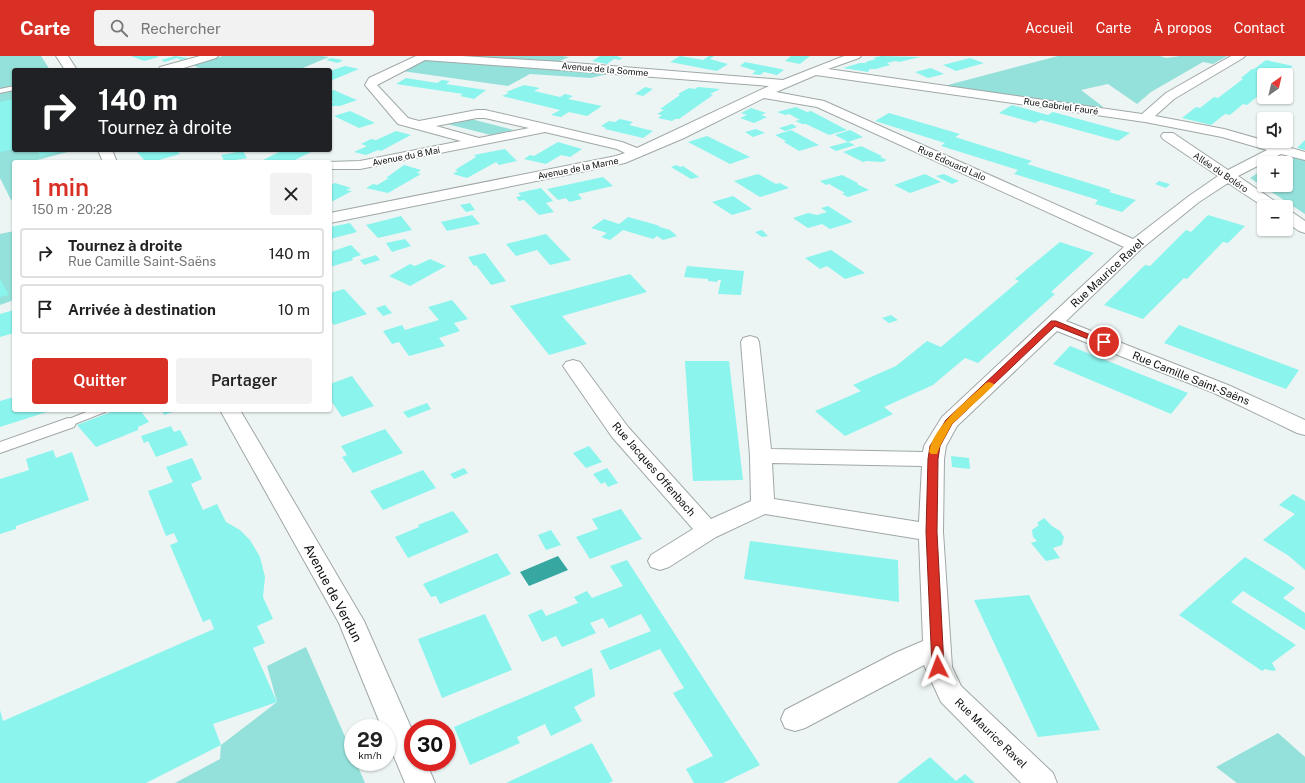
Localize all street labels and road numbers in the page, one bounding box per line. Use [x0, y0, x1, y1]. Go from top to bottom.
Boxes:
street label: Avenue de la Somme [561, 60, 649, 78]
street label: Rue Gabriel Fauré [1023, 95, 1099, 117]
street label: Rue Édouard Lalo [916, 143, 988, 183]
street label: Avenue du 8 Mai [371, 144, 441, 168]
street label: Allée du Boléro [1191, 150, 1251, 194]
street label: Avenue de la Marne [537, 155, 619, 181]
street label: Rue Maurice Ravel [1068, 236, 1146, 310]
street label: Rue Camille Saint-Saëns [1131, 349, 1252, 407]
street label: Rue Jacques Offenbach [610, 420, 698, 518]
street label: Avenue de Verdun [301, 541, 365, 645]
street label: Rue Maurice Ravel [953, 696, 1029, 770]

